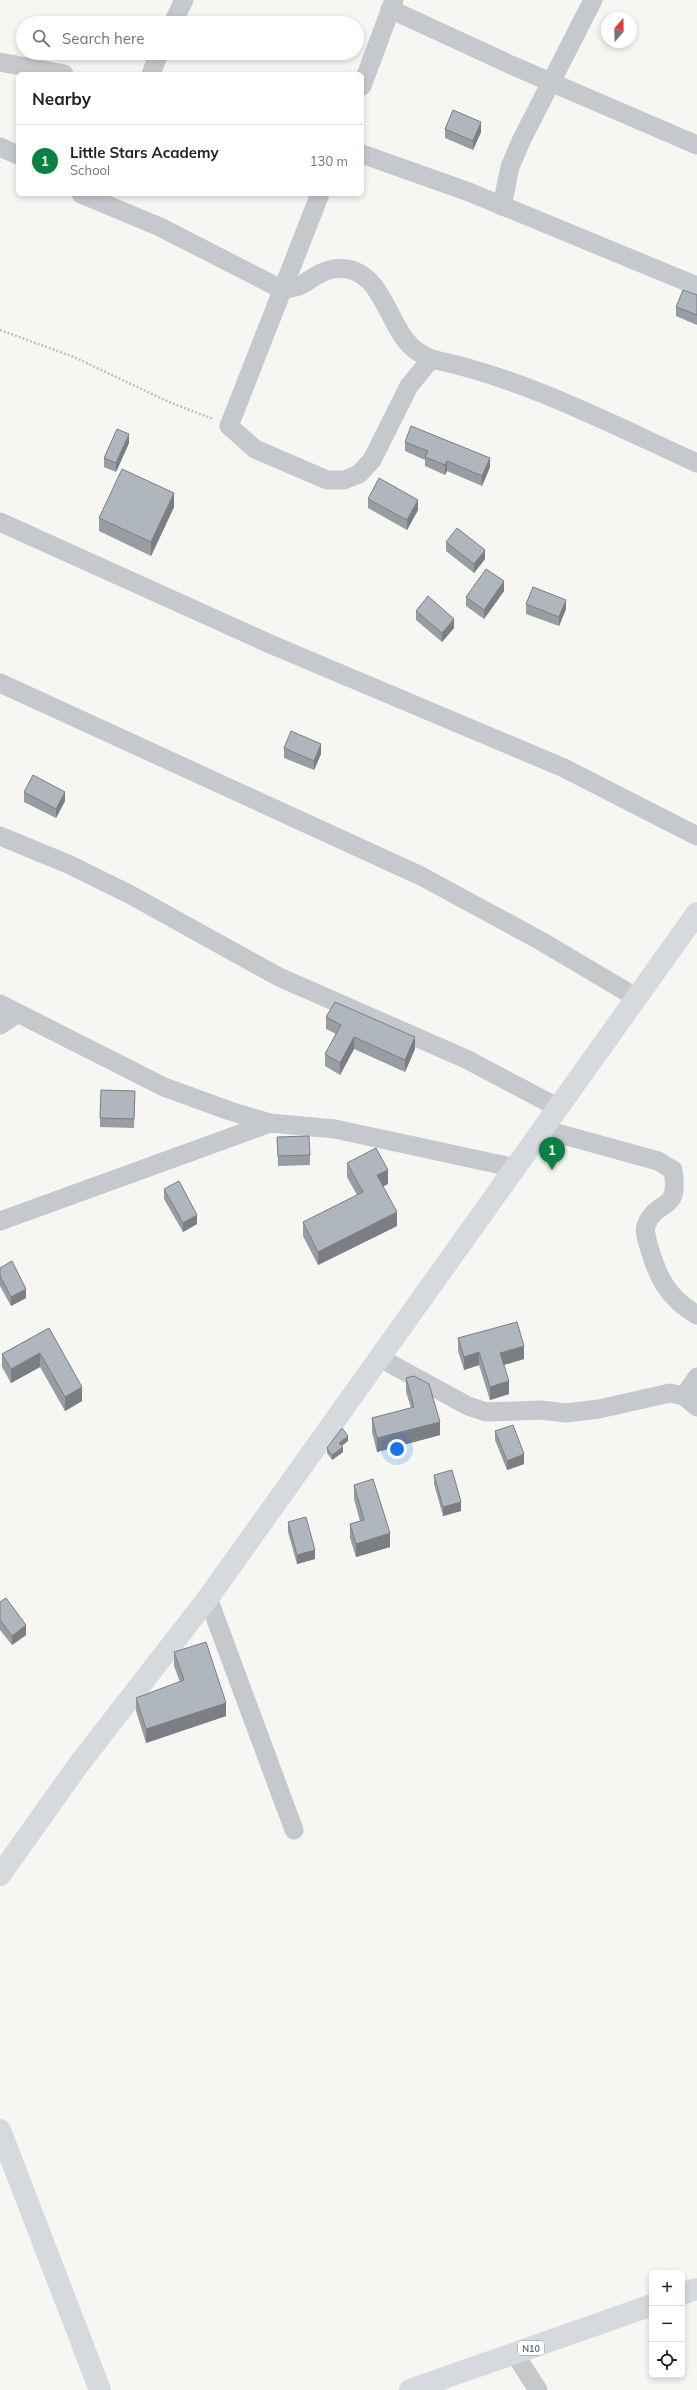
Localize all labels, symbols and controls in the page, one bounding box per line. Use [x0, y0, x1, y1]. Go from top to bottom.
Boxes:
north arrow [601, 12, 637, 48]
search box [16, 16, 364, 60]
icon: search [30, 27, 52, 49]
text: Search here [62, 29, 144, 48]
text: Nearby [32, 88, 91, 109]
text: Little Stars Academy [70, 143, 219, 162]
text: 1 [41, 153, 49, 169]
text: 130 m [310, 153, 348, 169]
text: School [70, 162, 110, 178]
pin: 1 [539, 1137, 565, 1170]
your location [387, 1439, 407, 1459]
map controls [649, 2270, 685, 2378]
button: + [649, 2270, 685, 2306]
button: − [649, 2306, 685, 2342]
road number: N10 [518, 2341, 544, 2355]
button: locate [649, 2342, 685, 2378]

